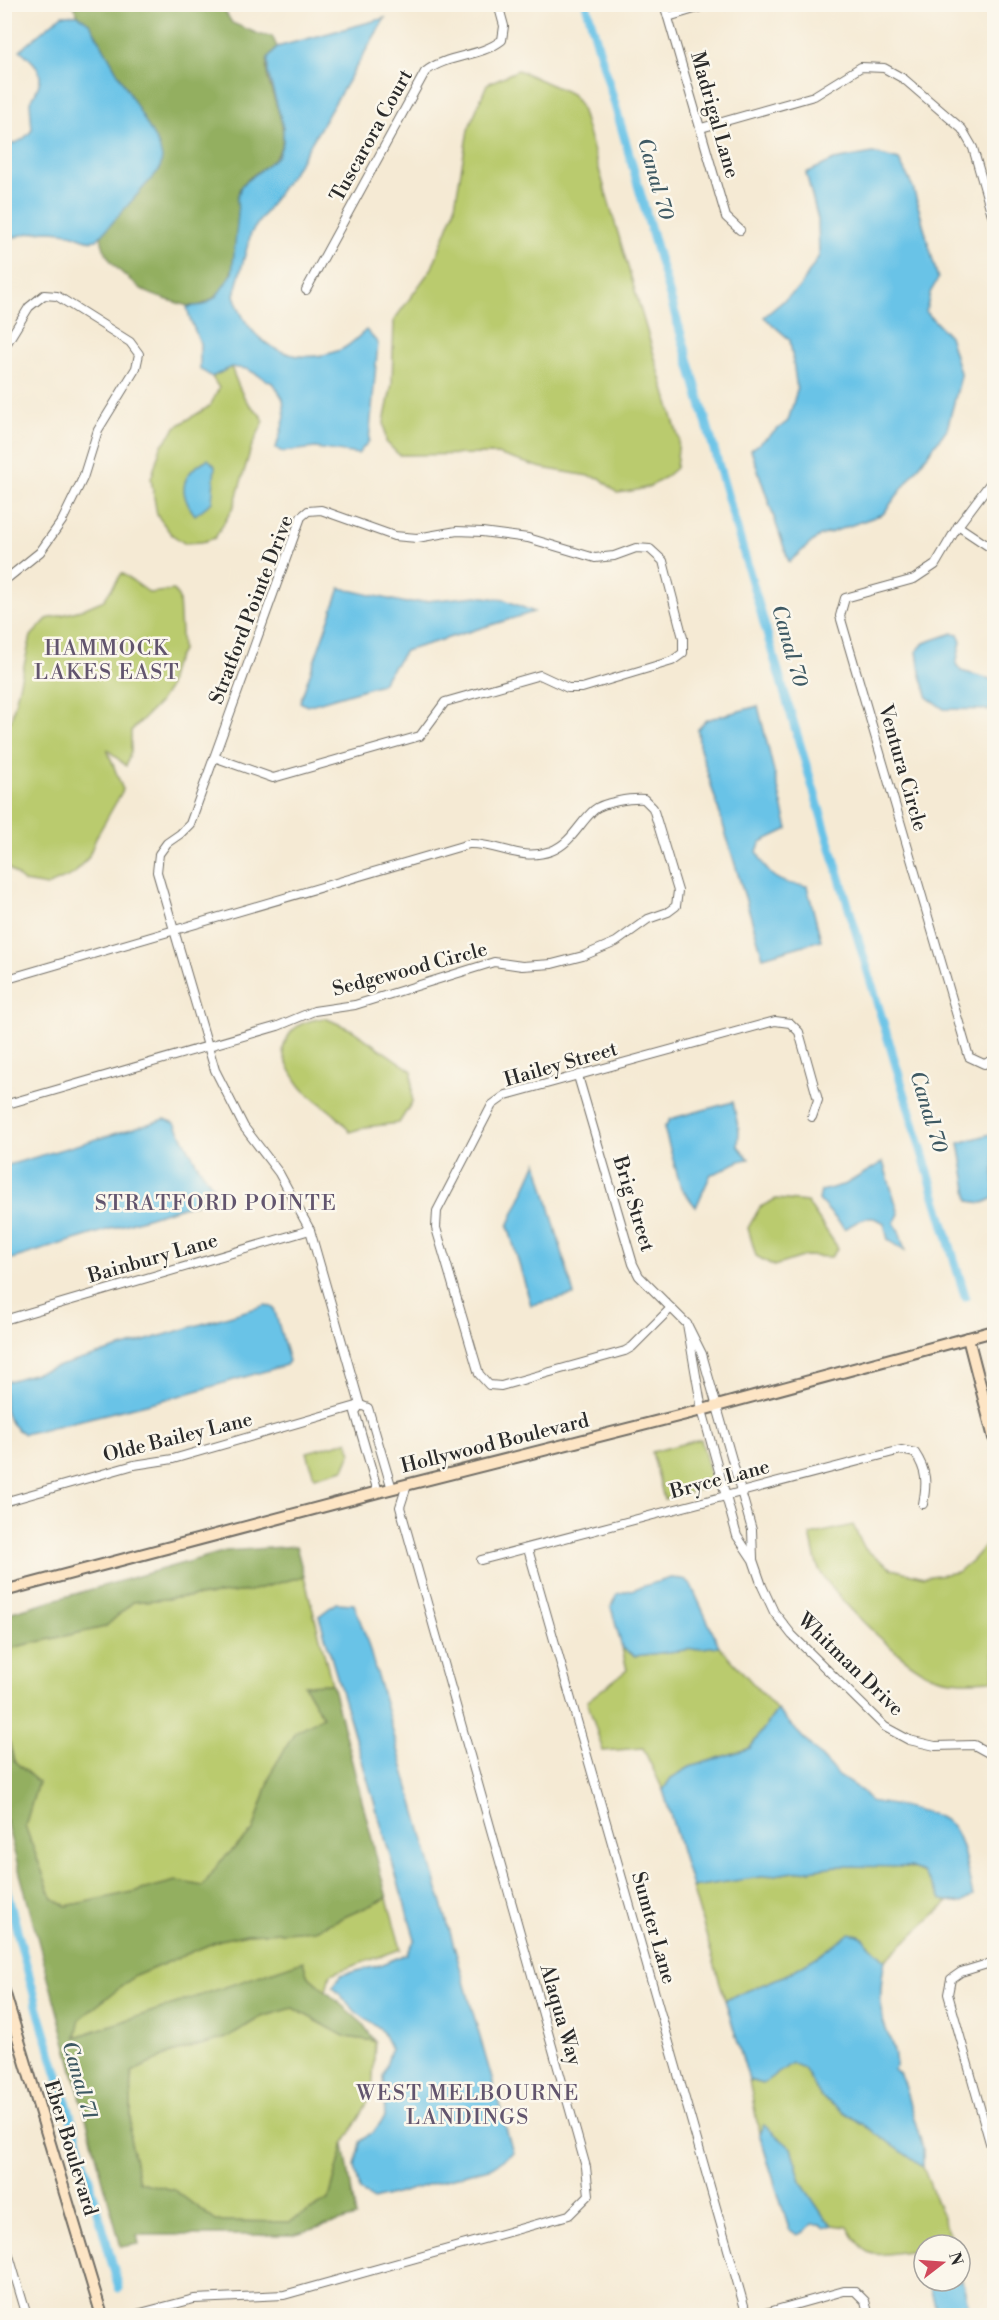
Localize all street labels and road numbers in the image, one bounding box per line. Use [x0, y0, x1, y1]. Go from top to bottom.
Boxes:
street label: Madrigal Lane [684, 49, 744, 181]
street label: Tuscarora Court [325, 65, 419, 207]
street label: Stratford Pointe Drive [204, 512, 300, 708]
street label: Ventura Circle [872, 701, 932, 834]
street label: Sedgewood Circle [330, 937, 490, 1003]
street label: Hailey Street [501, 1037, 621, 1093]
street label: Brig Street [606, 1152, 659, 1255]
street label: Bainbury Lane [84, 1229, 221, 1290]
street label: Olde Bailey Lane [101, 1407, 255, 1469]
street label: Hollywood Boulevard [398, 1408, 592, 1479]
street label: Bryce Lane [666, 1455, 773, 1506]
street label: Whitman Drive [791, 1607, 908, 1722]
street label: Sumter Lane [625, 1869, 681, 1987]
street label: Alaqua Way [533, 1960, 586, 2069]
street label: Eber Boulevard [37, 2077, 103, 2219]

